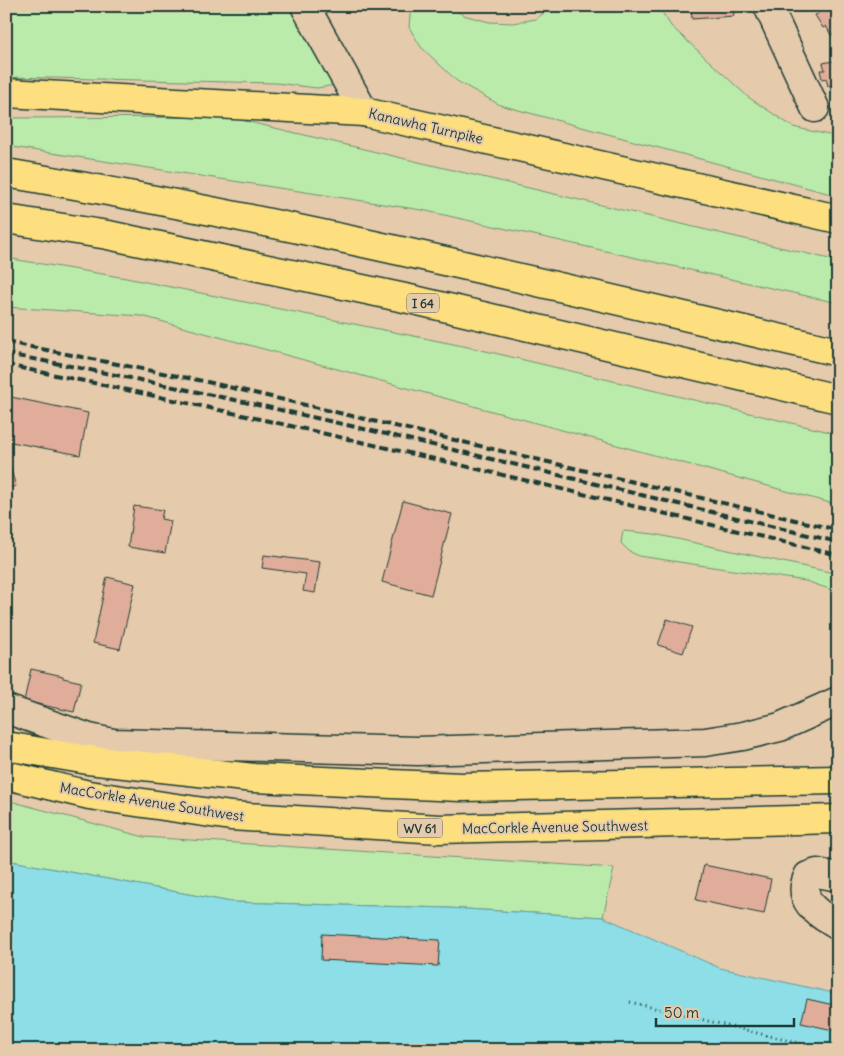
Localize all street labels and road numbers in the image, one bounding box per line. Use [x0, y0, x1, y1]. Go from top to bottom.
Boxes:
street label: Kanawha Turnpike [367, 104, 485, 148]
road number: I 64 [407, 294, 439, 312]
street label: MacCorkle Avenue Southwest [59, 779, 246, 826]
street label: MacCorkle Avenue Southwest [462, 816, 649, 838]
road number: WV 61 [398, 818, 442, 838]

